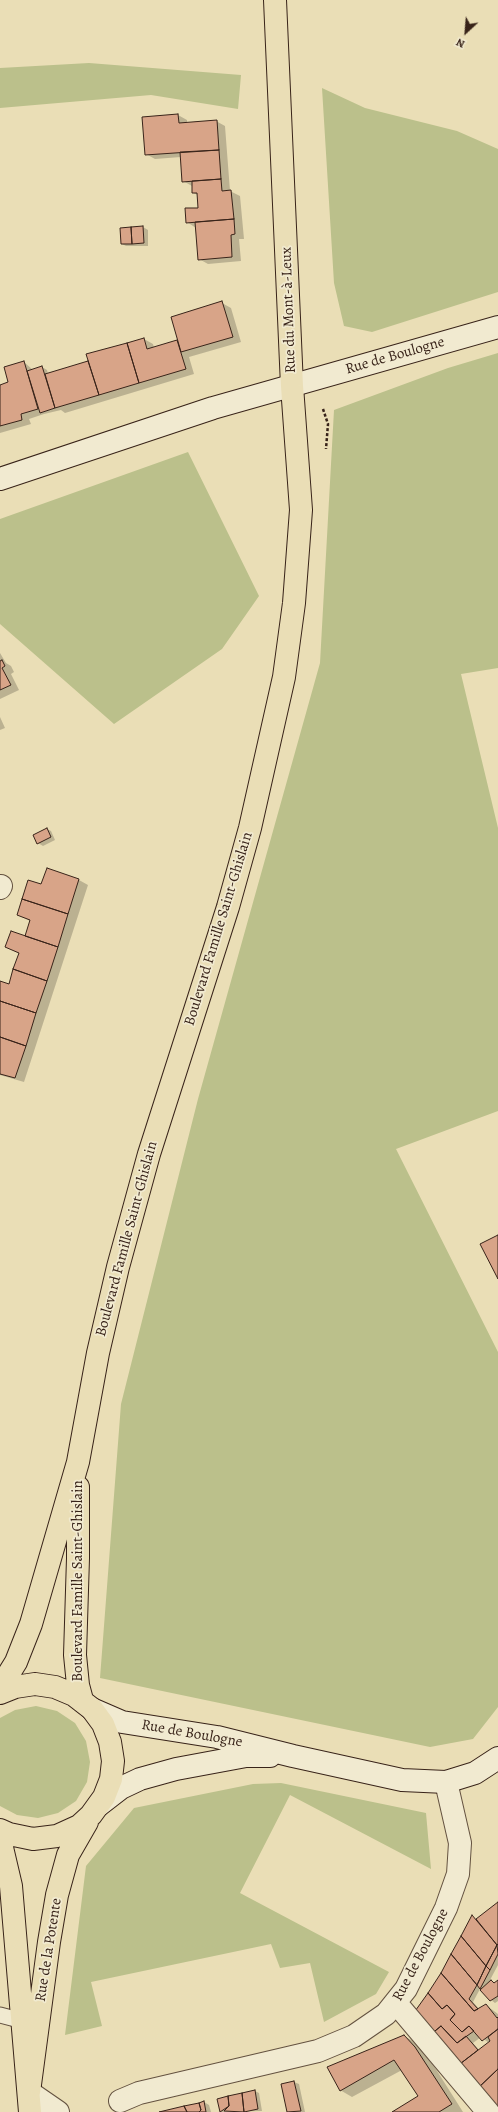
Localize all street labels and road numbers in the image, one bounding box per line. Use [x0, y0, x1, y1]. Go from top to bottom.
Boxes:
street label: Rue du Mont-à-Leux [278, 247, 300, 373]
street label: Rue de Boulogne [343, 333, 447, 379]
street label: Boulevard Famille Saint-Ghislain [181, 830, 257, 1028]
street label: Boulevard Famille Saint-Ghislain [92, 1139, 162, 1339]
street label: Boulevard Famille Saint-Ghislain [69, 1480, 87, 1682]
street label: Rue de Boulogne [140, 1716, 244, 1752]
street label: Rue de la Potente [32, 1897, 66, 2003]
street label: Rue de Boulogne [389, 1906, 453, 2004]

